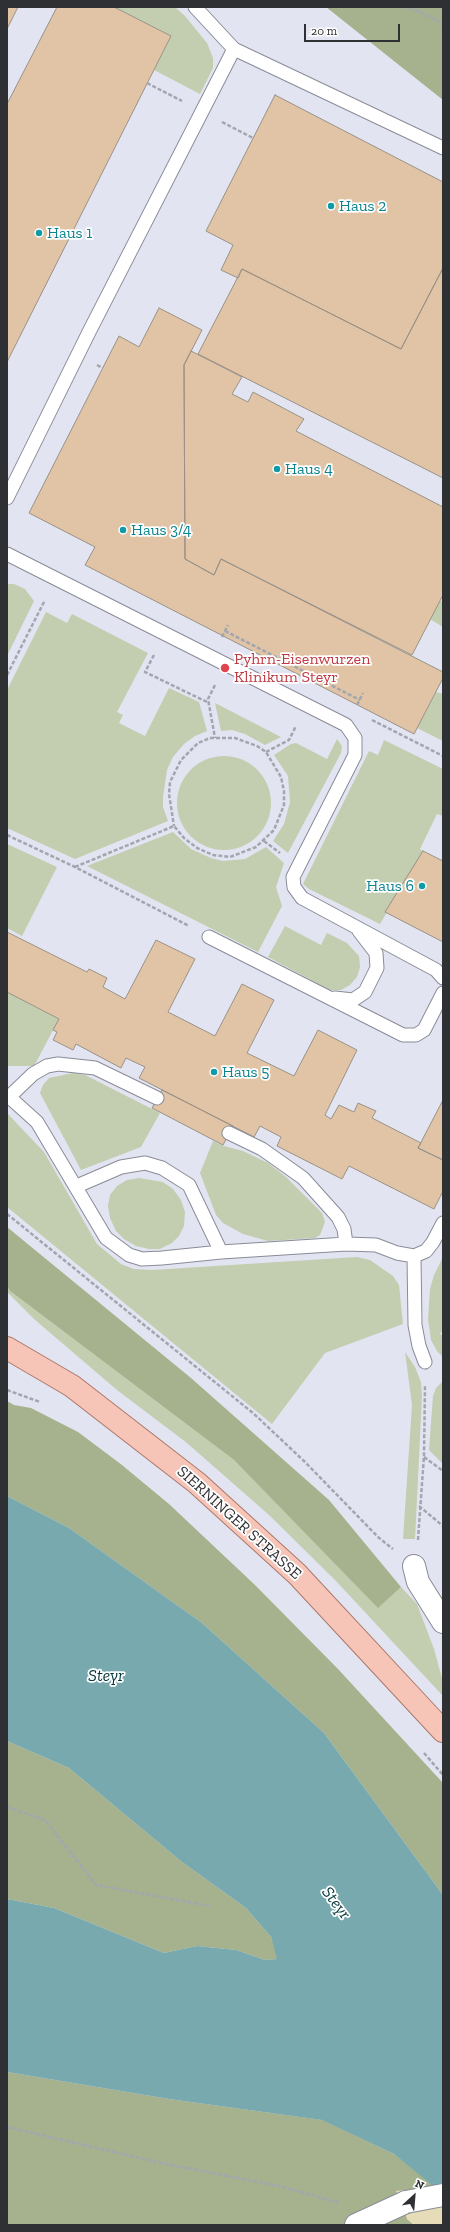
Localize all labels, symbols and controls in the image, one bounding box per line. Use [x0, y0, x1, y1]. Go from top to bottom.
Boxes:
scale bar [306, 16, 402, 42]
text: 20 m [311, 24, 337, 38]
place label: Haus 2 [339, 196, 387, 216]
marker: Haus 2 [326, 201, 336, 211]
place label: Haus 1 [47, 223, 92, 243]
marker: Haus 1 [34, 228, 44, 238]
place label: Haus 4 [285, 459, 333, 479]
marker: Haus 4 [272, 464, 282, 474]
place label: Haus 3/4 [131, 520, 191, 540]
marker: Haus 3/4 [118, 525, 128, 535]
place label: Pyhrn-Eisenwurzen Klinikum Steyr [234, 649, 370, 687]
marker: Pyhrn-Eisenwurzen Klinikum Steyr [219, 662, 231, 674]
place label: Haus 6 [366, 876, 414, 896]
marker: Haus 6 [417, 881, 427, 891]
place label: Haus 5 [222, 1062, 269, 1082]
marker: Haus 5 [209, 1067, 219, 1077]
street label: SIERNINGER STRASSE [173, 1462, 305, 1584]
water label: Steyr [88, 1666, 124, 1686]
water label: Steyr [317, 1883, 355, 1923]
north arrow [394, 2176, 434, 2216]
text: N [413, 2177, 426, 2192]

